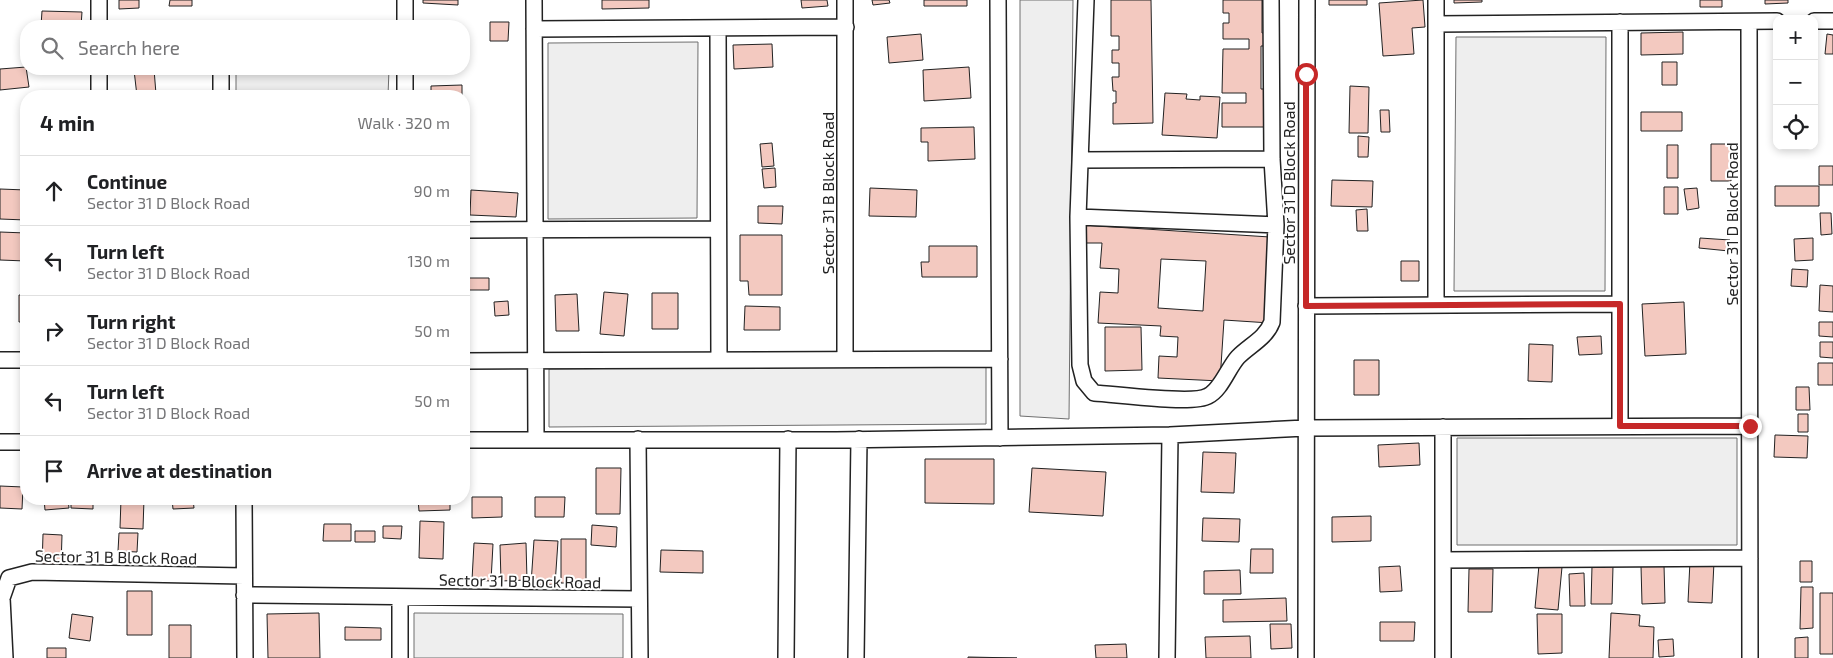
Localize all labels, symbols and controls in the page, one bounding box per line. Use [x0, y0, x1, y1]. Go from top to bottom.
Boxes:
map controls [1773, 15, 1818, 150]
button: + [1773, 15, 1818, 60]
search box [20, 20, 470, 75]
icon: search [38, 34, 66, 62]
text: Search here [78, 36, 180, 59]
button: − [1773, 60, 1818, 105]
route start [1295, 63, 1318, 86]
street label: Sector 31 D Block Road [1279, 101, 1298, 265]
button: locate [1773, 105, 1818, 150]
text: 4 min [40, 110, 95, 135]
street label: Sector 31 B Block Road [818, 112, 837, 274]
text: Walk · 320 m [357, 113, 450, 132]
street label: Sector 31 D Block Road [1722, 142, 1741, 306]
text: Continue [87, 170, 167, 193]
icon: ahead [40, 177, 68, 205]
text: 90 m [414, 181, 450, 200]
text: Sector 31 D Block Road [87, 193, 250, 212]
text: Turn left [87, 240, 164, 263]
icon: left [40, 247, 68, 275]
text: 130 m [408, 251, 450, 270]
text: Sector 31 D Block Road [87, 263, 250, 282]
text: Turn right [87, 310, 175, 333]
icon: right [40, 317, 68, 345]
text: 50 m [414, 321, 450, 340]
text: Sector 31 D Block Road [87, 333, 250, 352]
text: Turn left [87, 380, 164, 403]
icon: left [40, 387, 68, 415]
text: 50 m [414, 391, 450, 410]
text: Sector 31 D Block Road [87, 403, 250, 422]
route end [1739, 415, 1762, 438]
icon: arrive [40, 457, 68, 485]
text: Arrive at destination [87, 459, 272, 482]
street label: Sector 31 B Block Road [35, 546, 197, 567]
street label: Sector 31 B Block Road [439, 570, 601, 591]

